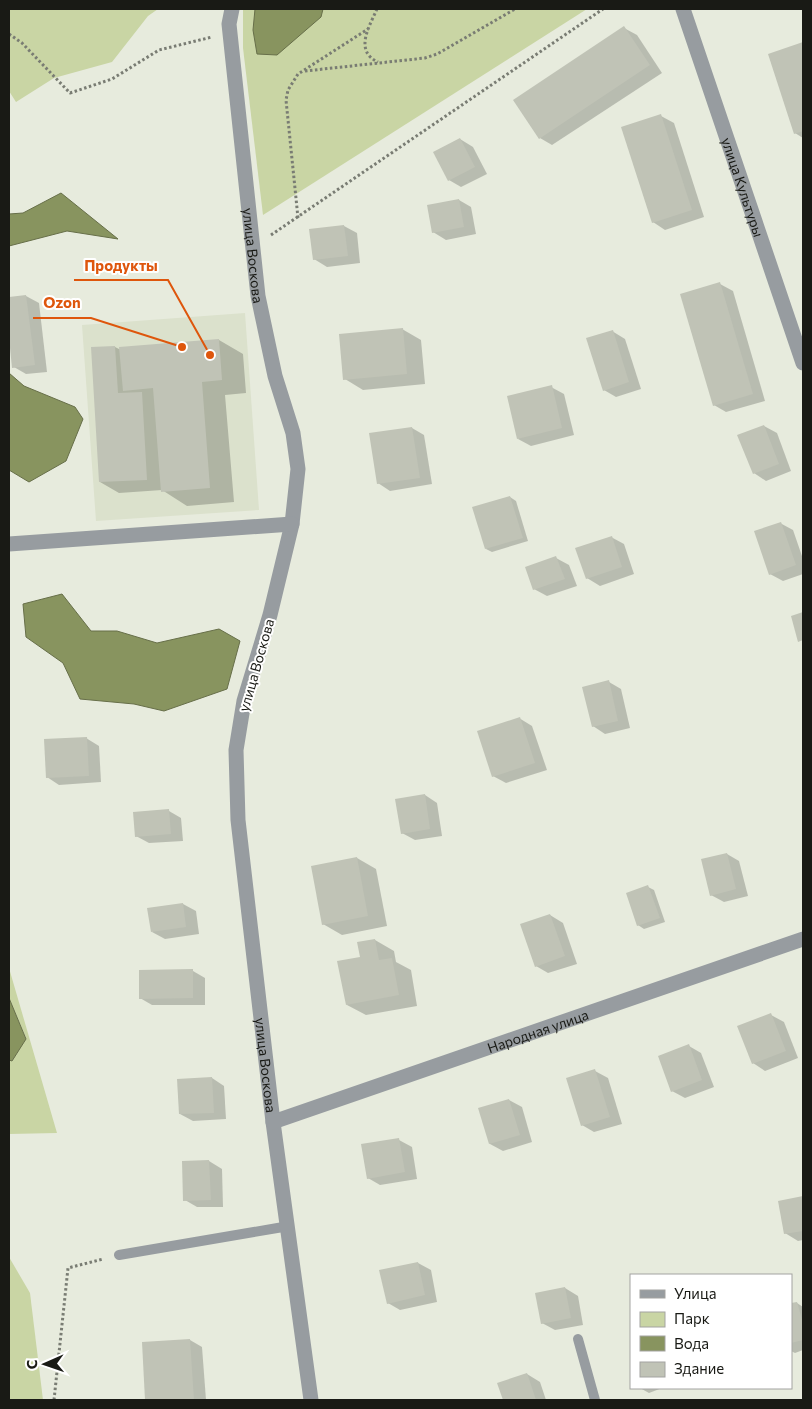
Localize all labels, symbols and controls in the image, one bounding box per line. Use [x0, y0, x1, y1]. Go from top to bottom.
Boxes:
street label: улица Культуры [719, 135, 768, 239]
street label: улица Воскова [240, 207, 268, 305]
callout: Продукты [74, 250, 168, 280]
text: Продукты [84, 256, 158, 274]
callout: Ozon [33, 288, 91, 318]
text: Ozon [43, 293, 81, 311]
street label: улица Воскова [235, 617, 277, 713]
street label: Народная улица [485, 1005, 591, 1056]
street label: улица Воскова [252, 1017, 280, 1114]
legend [630, 1274, 792, 1389]
text: Улица [674, 1284, 716, 1302]
text: Парк [674, 1309, 710, 1327]
text: Вода [674, 1334, 709, 1352]
north arrow [20, 1339, 70, 1389]
text: С [23, 1359, 40, 1370]
text: Здание [674, 1359, 724, 1377]

